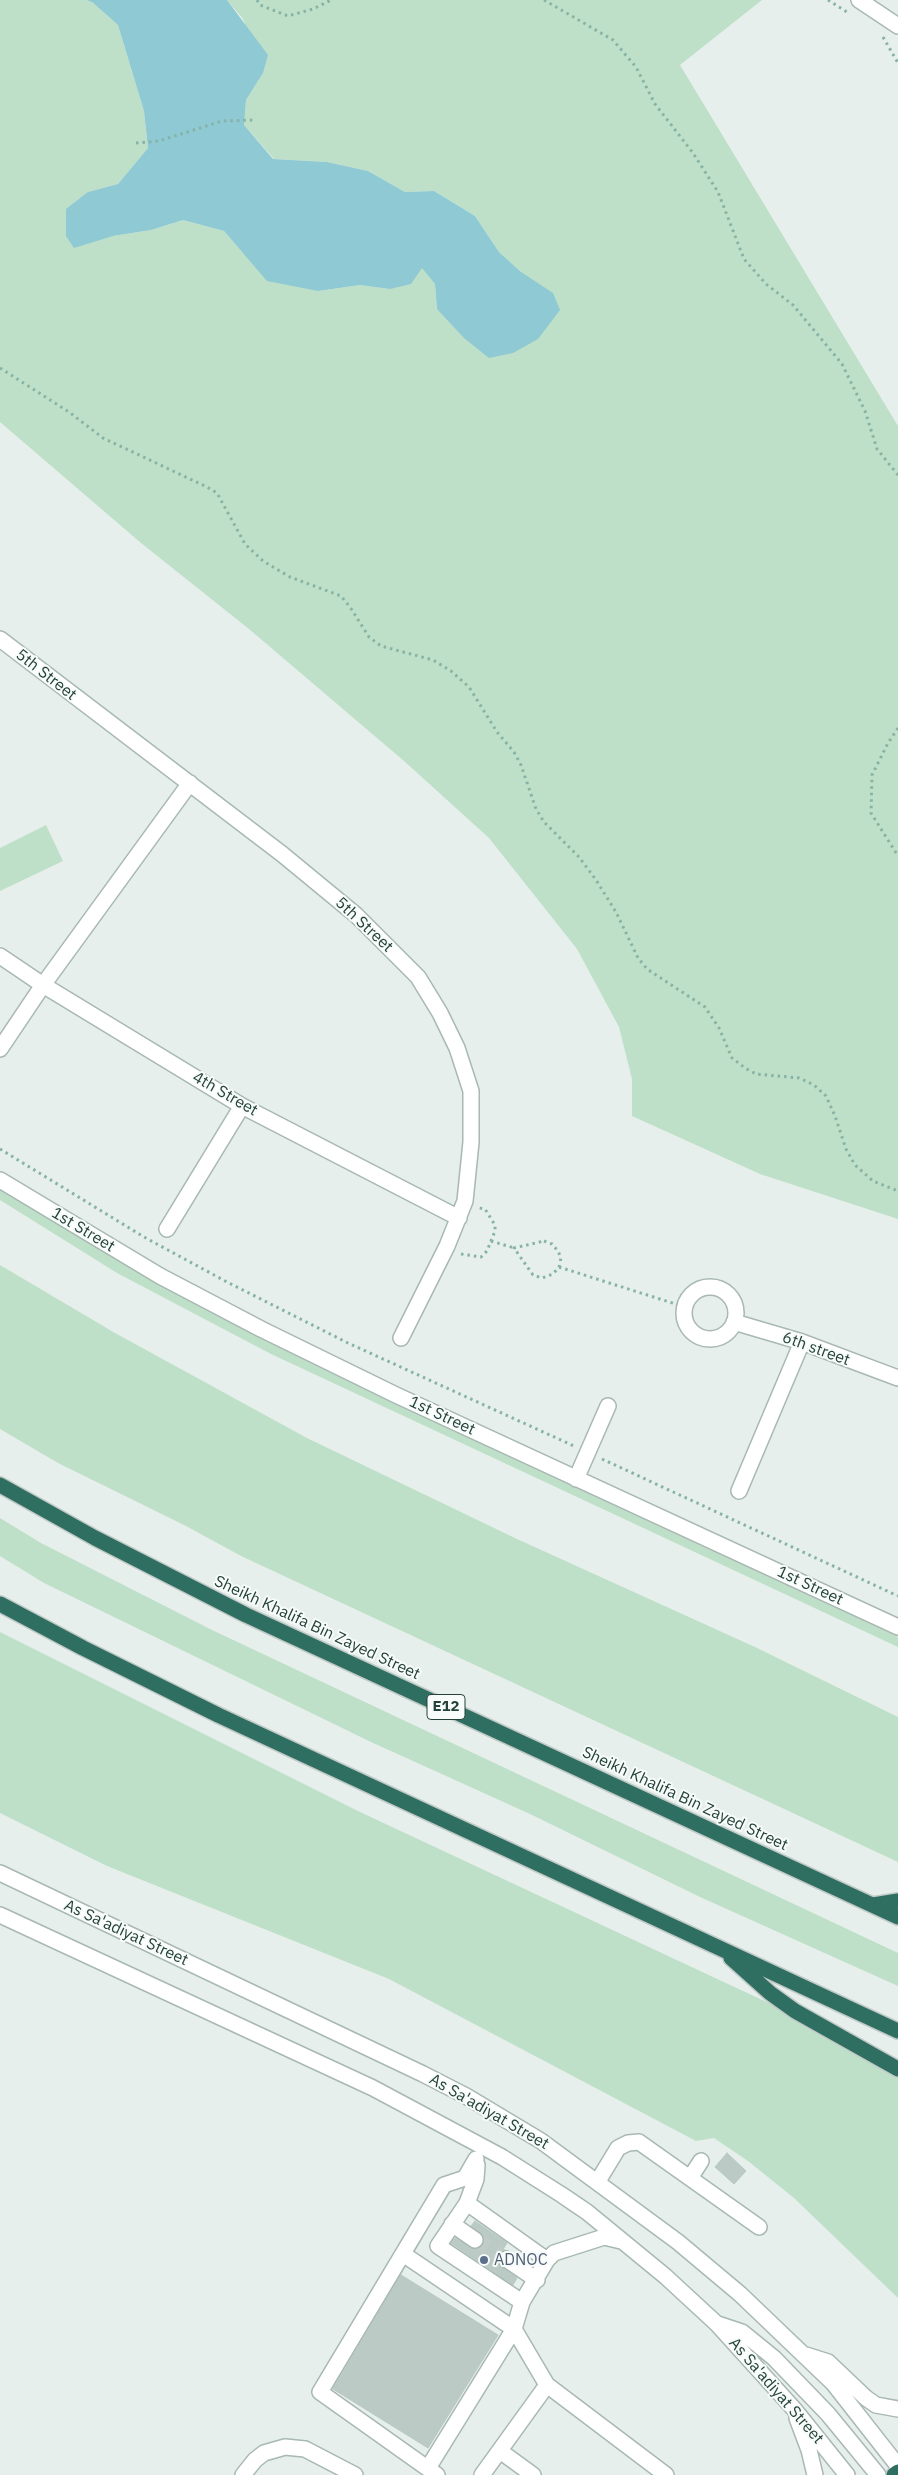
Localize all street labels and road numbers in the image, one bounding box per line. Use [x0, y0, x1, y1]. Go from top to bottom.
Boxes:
street label: 5th Street [12, 645, 80, 705]
street label: 5th Street [331, 893, 397, 957]
street label: 4th Street [189, 1068, 261, 1120]
street label: 1st Street [48, 1204, 118, 1256]
street label: 6th street [780, 1328, 852, 1370]
street label: 1st Street [406, 1392, 478, 1440]
street label: 1st Street [774, 1562, 846, 1610]
street label: Sheikh Khalifa Bin Zayed Street [211, 1572, 423, 1684]
road number: E12 [427, 1694, 465, 1720]
street label: Sheikh Khalifa Bin Zayed Street [579, 1743, 791, 1855]
street label: As Sa'adiyat Street [61, 1896, 191, 1970]
street label: As Sa'adiyat Street [426, 2070, 552, 2154]
street label: As Sa'adiyat Street [725, 2334, 827, 2448]

